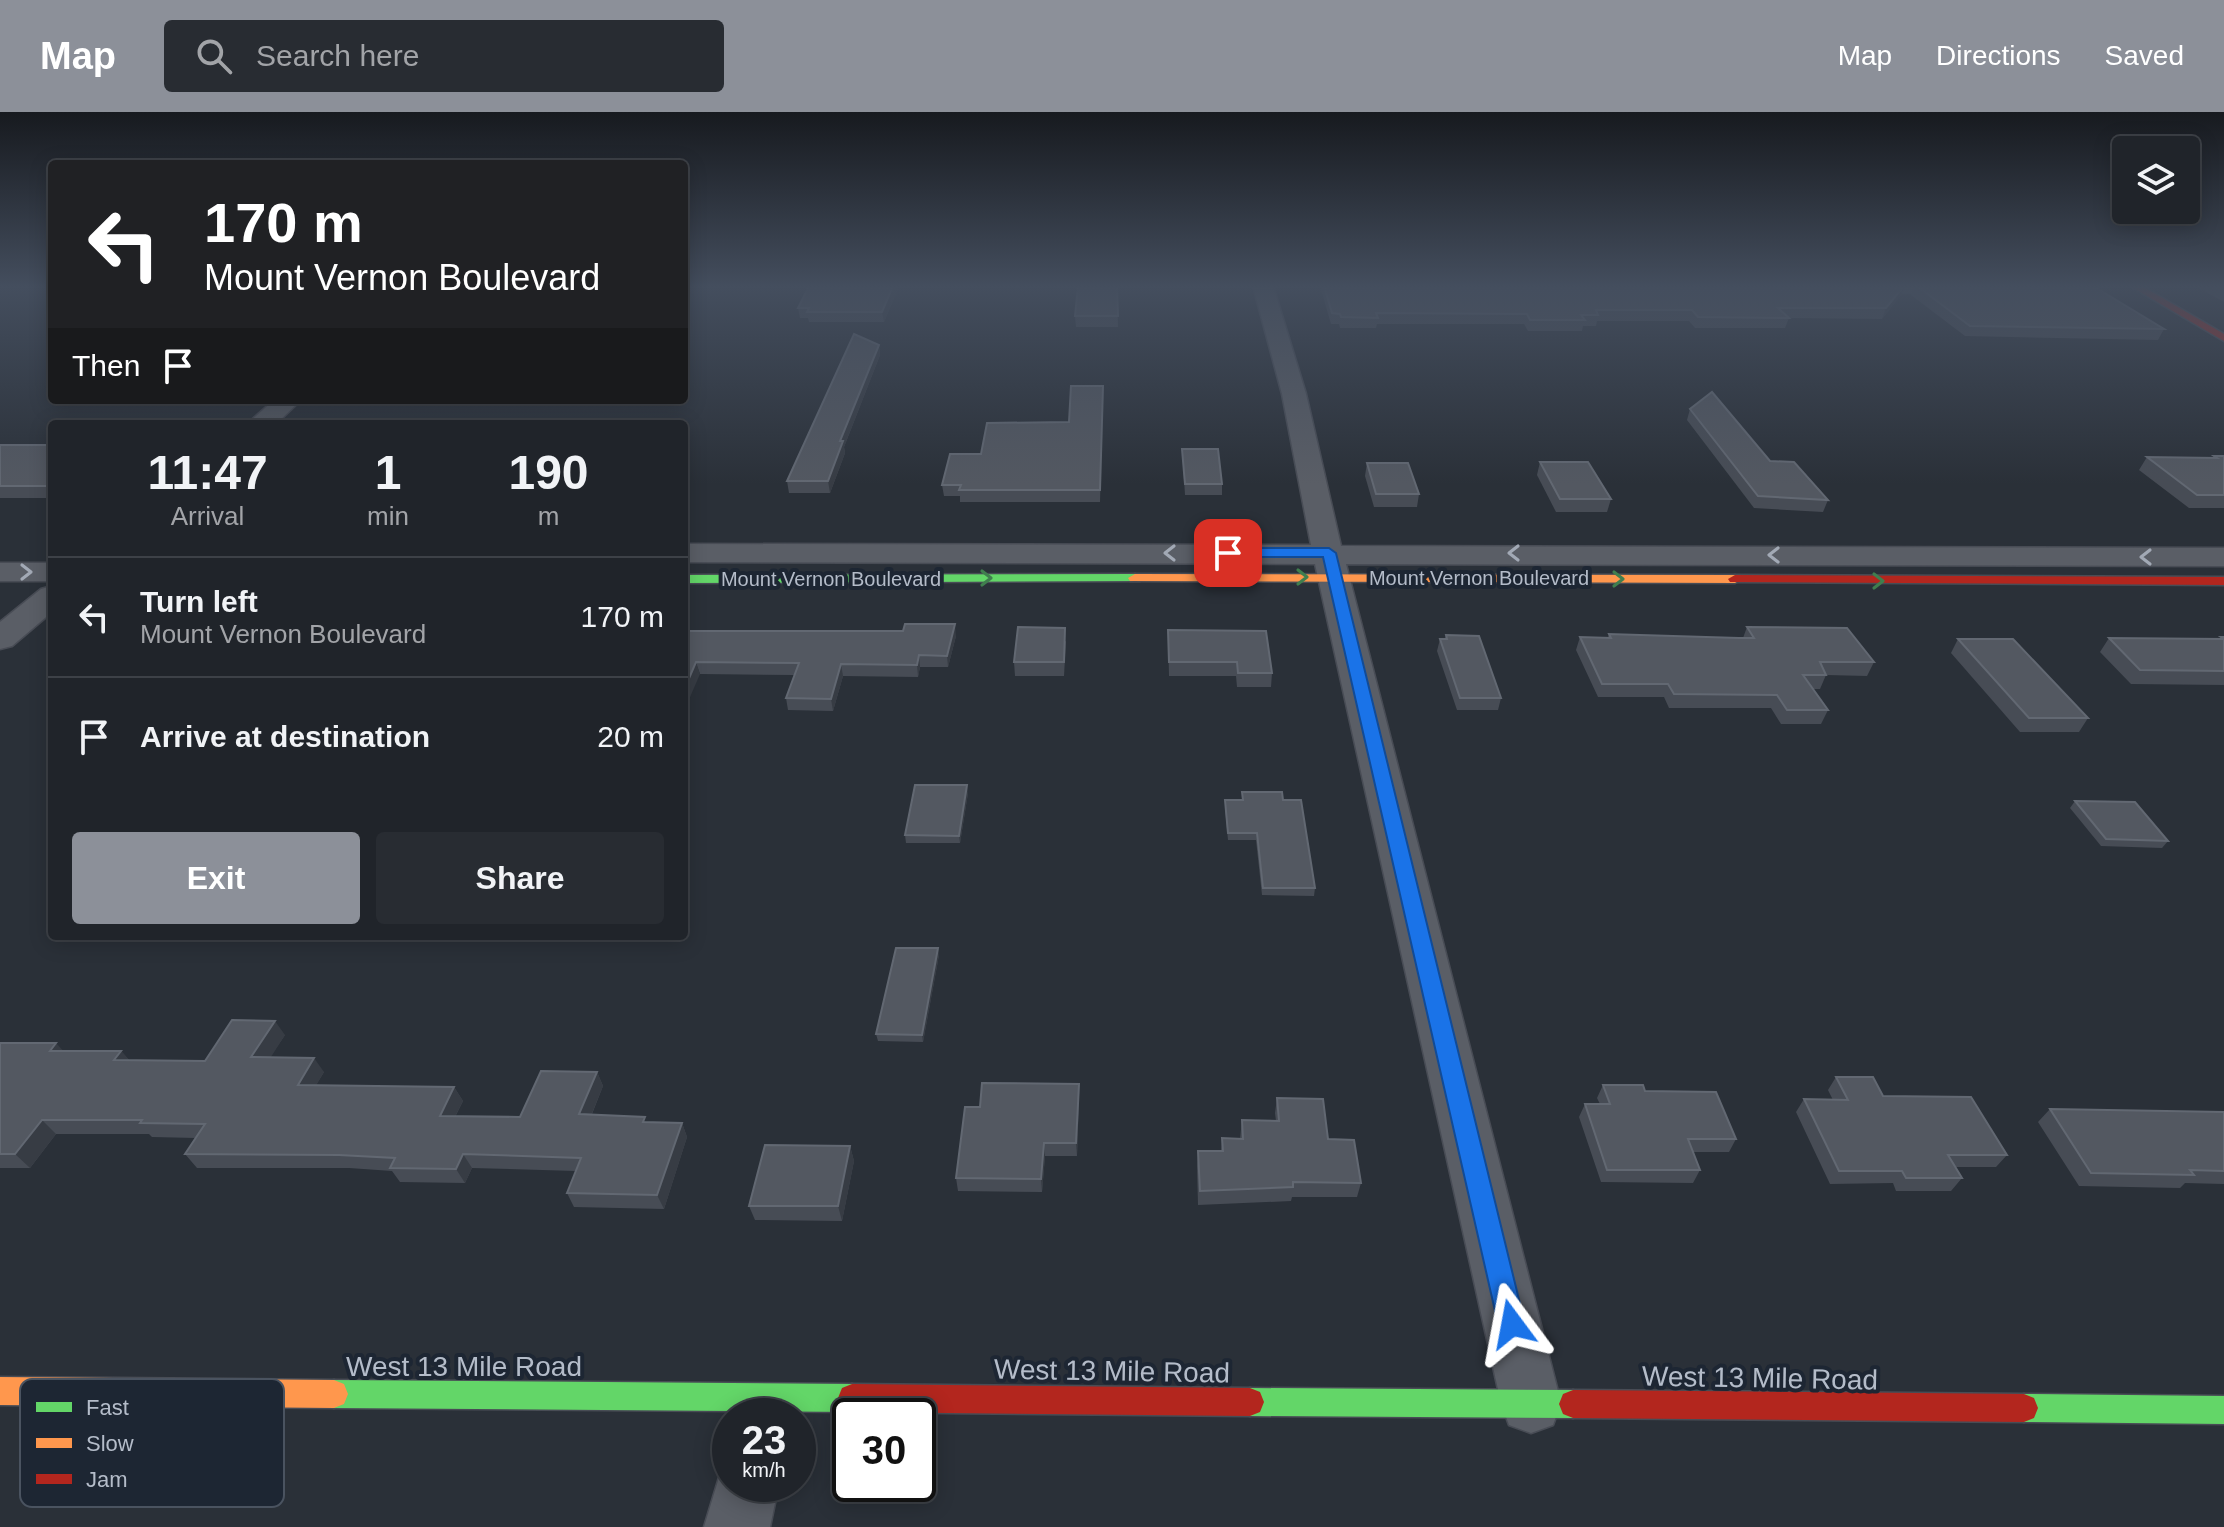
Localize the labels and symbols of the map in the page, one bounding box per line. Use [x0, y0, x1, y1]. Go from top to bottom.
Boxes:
pin [1194, 519, 1262, 587]
one-way arrow [1163, 544, 1176, 562]
one-way arrow [1507, 544, 1520, 562]
one-way arrow [1767, 546, 1780, 564]
one-way arrow [2139, 548, 2152, 566]
one-way arrow [20, 563, 33, 581]
street label: Mount Vernon Boulevard [1369, 567, 1589, 589]
street label: Mount Vernon Boulevard [721, 568, 941, 590]
one-way arrow [1296, 568, 1309, 586]
one-way arrow [980, 569, 993, 587]
one-way arrow [1612, 570, 1625, 588]
one-way arrow [1872, 572, 1885, 590]
position arrow [1470, 1282, 1554, 1366]
street label: West 13 Mile Road [346, 1351, 582, 1382]
street label: West 13 Mile Road [994, 1353, 1230, 1389]
street label: West 13 Mile Road [1642, 1360, 1878, 1396]
legend [20, 1379, 284, 1507]
text: Fast [86, 1395, 129, 1420]
speed limit sign: 30 [832, 1398, 936, 1502]
text: Slow [86, 1431, 134, 1456]
text: Jam [86, 1467, 128, 1492]

